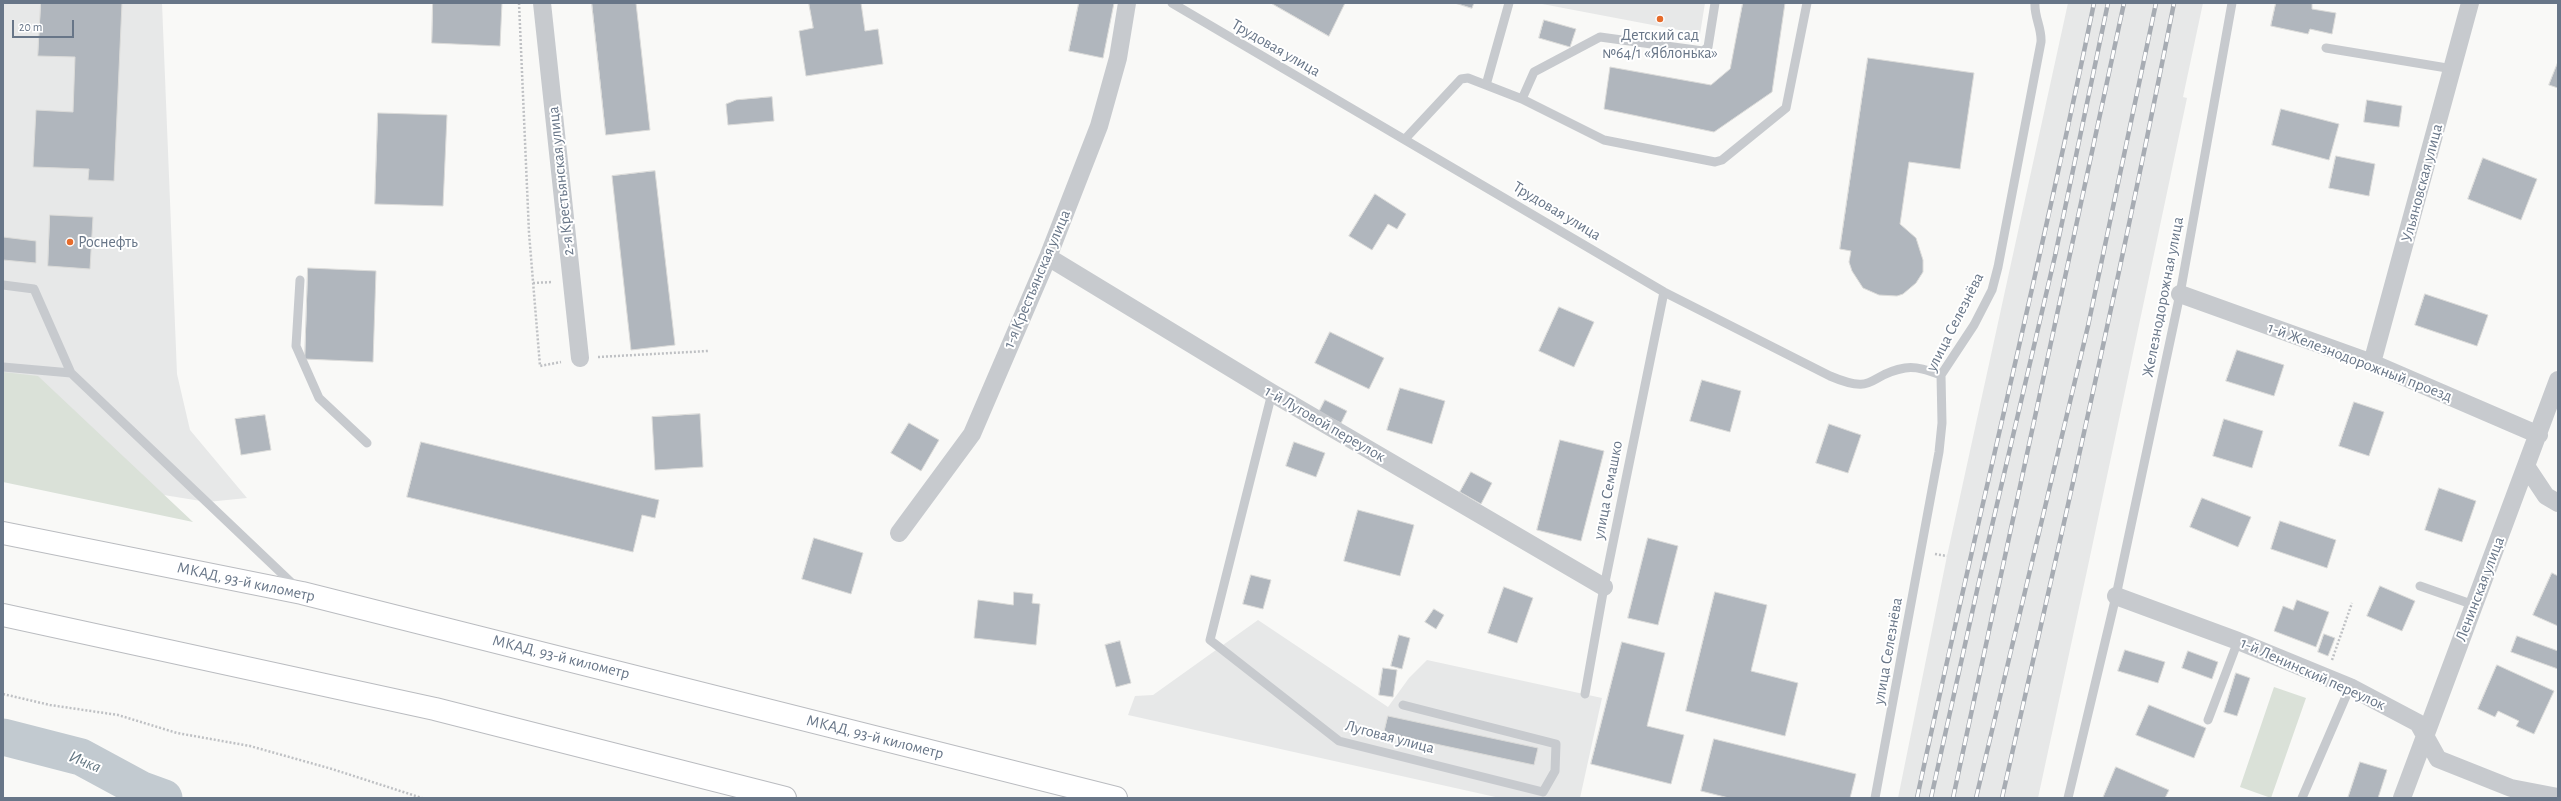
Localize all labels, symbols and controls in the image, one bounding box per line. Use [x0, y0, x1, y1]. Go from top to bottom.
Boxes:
scale bar [14, 12, 76, 38]
marker: Детский сад №64/1 «Яблонька» [1655, 14, 1665, 24]
street label: Трудовая улица [1228, 15, 1324, 81]
text: 20 m [19, 21, 42, 33]
place label: Детский сад №64/1 «Яблонька» [1602, 25, 1718, 63]
street label: 2-я Крестьянская улица [544, 105, 578, 257]
street label: Ульяновская улица [2397, 122, 2447, 244]
street label: Трудовая улица [1509, 177, 1605, 245]
street label: 1-я Крестьянская улица [999, 207, 1075, 351]
street label: Железнодорожная улица [2138, 215, 2188, 379]
place label: Роснефть [78, 232, 138, 252]
marker: Роснефть [65, 237, 75, 247]
street label: улица Селезнёва [1922, 269, 1988, 375]
street label: 1-й Железнодорожный проезд [2265, 318, 2455, 406]
street label: 1-й Луговой переулок [1261, 382, 1389, 466]
street label: улица Семашко [1589, 439, 1627, 541]
street label: Ленинская улица [2451, 534, 2509, 644]
street label: МКАД, 93-й километр [175, 558, 317, 606]
street label: улица Селезнёва [1869, 596, 1907, 706]
street label: МКАД, 93-й километр [490, 631, 632, 683]
street label: 1-й Ленинский переулок [2238, 633, 2388, 715]
street label: МКАД, 93-й километр [804, 711, 946, 763]
street label: Луговая улица [1343, 716, 1437, 758]
water label: Ичка [66, 746, 104, 778]

